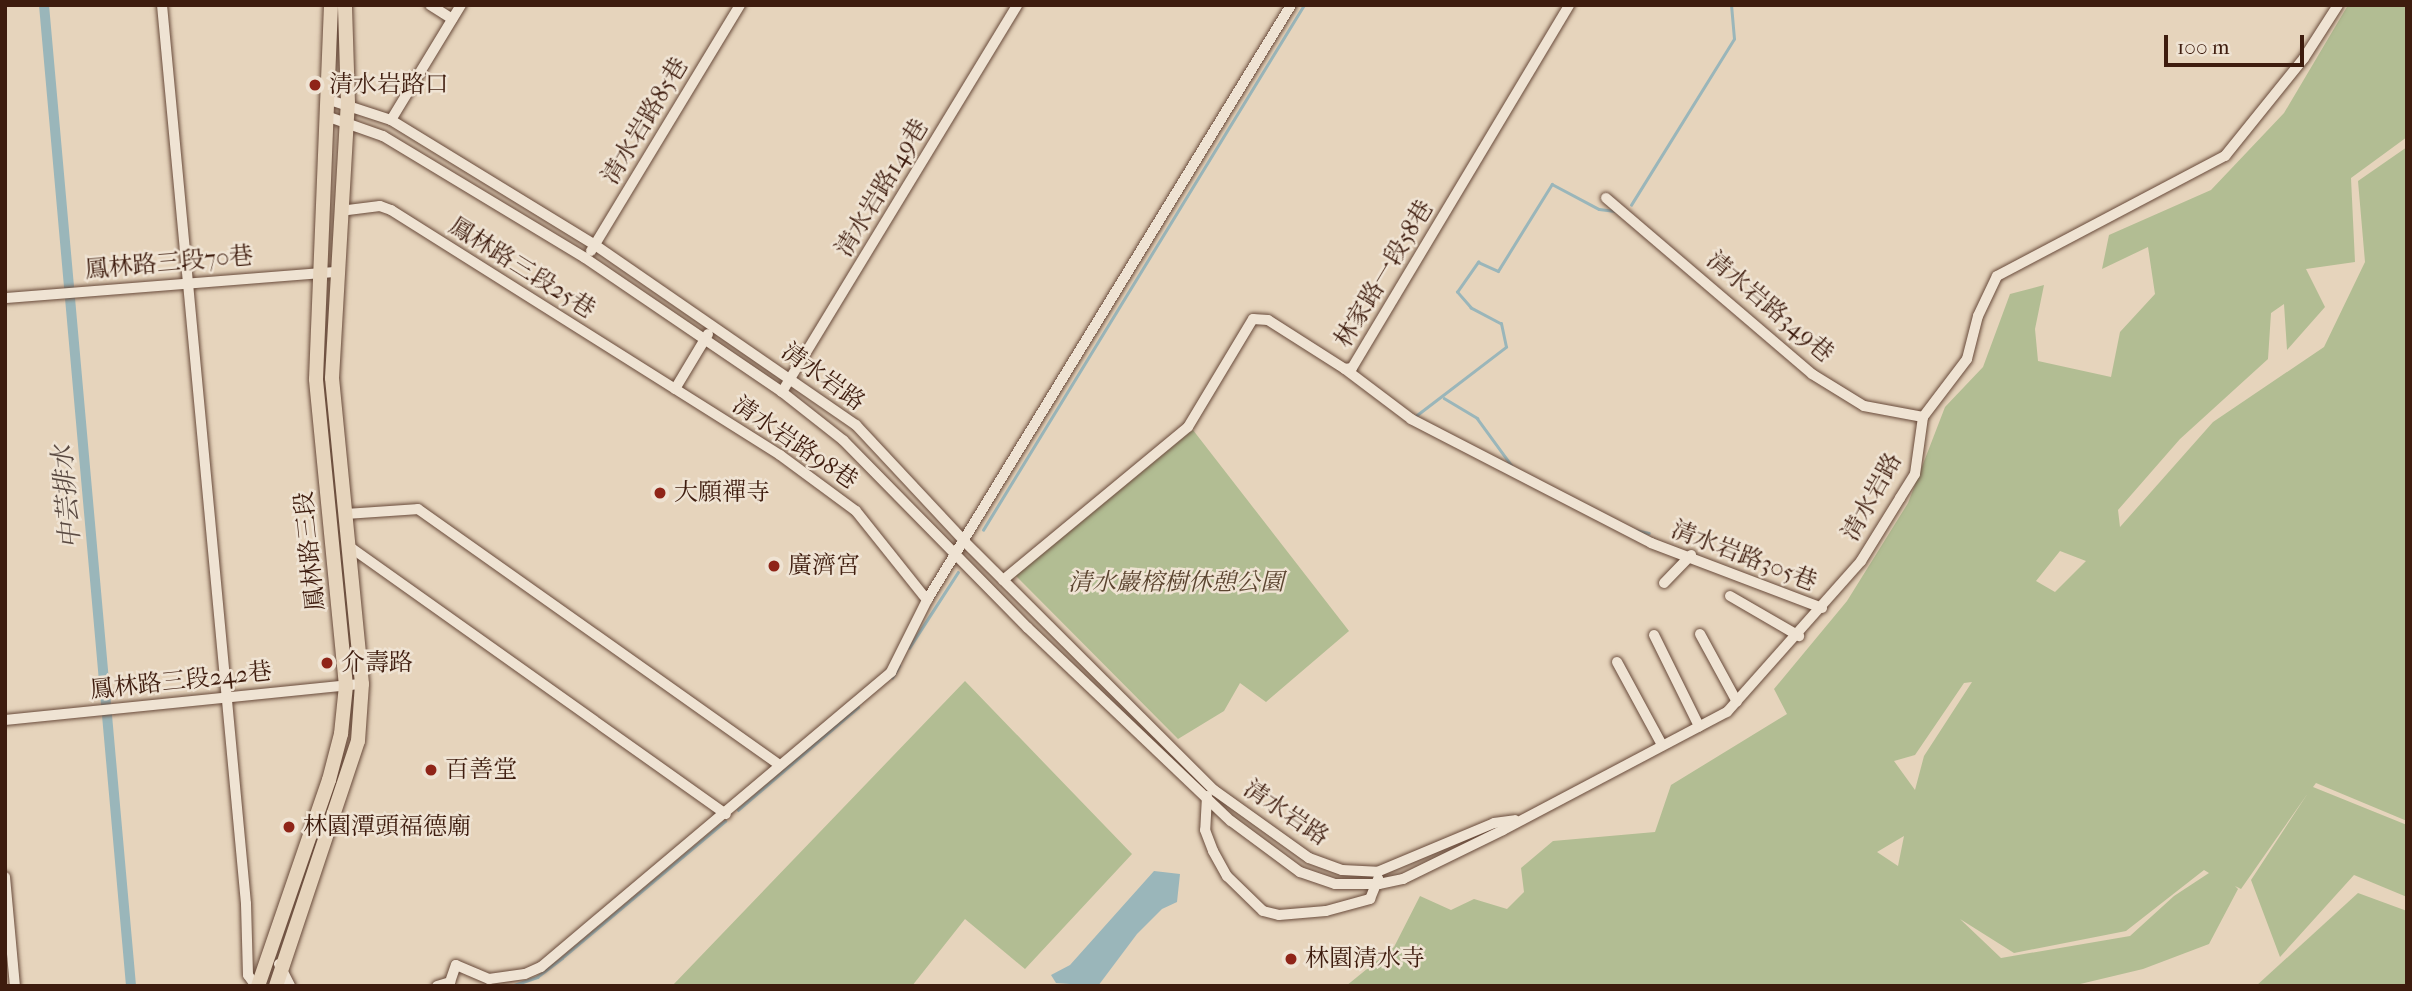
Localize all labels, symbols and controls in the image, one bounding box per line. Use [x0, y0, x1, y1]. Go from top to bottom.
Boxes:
scale bar [2167, 21, 2307, 65]
text: 100 m [2177, 35, 2230, 59]
street label: 清水岩路85巷 [596, 53, 694, 189]
place label: 清水岩路口 [329, 71, 449, 99]
marker: 清水岩路口 [307, 77, 323, 93]
street label: 清水岩路149巷 [830, 114, 934, 262]
street label: 林家路一段58巷 [1329, 195, 1439, 353]
street label: 鳳林路三段25巷 [444, 212, 600, 324]
street label: 鳳林路三段70巷 [84, 241, 254, 285]
street label: 清水岩路349巷 [1701, 246, 1839, 368]
street label: 清水岩路 [776, 337, 870, 417]
street label: 清水岩路98巷 [727, 391, 863, 495]
water label: 中芸排水 [47, 444, 87, 550]
street label: 清水岩路 [1836, 448, 1908, 546]
place label: 大願禪寺 [674, 479, 770, 507]
marker: 大願禪寺 [652, 485, 668, 501]
street label: 鳳林路三段 [289, 490, 331, 612]
street label: 清水岩路305巷 [1667, 515, 1821, 597]
place label: 廣濟宮 [788, 552, 860, 580]
marker: 廣濟宮 [766, 558, 782, 574]
park label: 清水巖榕樹休憩公園 [1068, 569, 1284, 597]
place label: 介壽路 [341, 649, 413, 677]
marker: 介壽路 [319, 655, 335, 671]
street label: 鳳林路三段242巷 [89, 657, 273, 705]
place label: 百善堂 [445, 756, 517, 784]
marker: 百善堂 [423, 762, 439, 778]
street label: 清水岩路 [1238, 774, 1334, 852]
place label: 林園潭頭福德廟 [303, 813, 471, 841]
marker: 林園潭頭福德廟 [281, 819, 297, 835]
place label: 林園清水寺 [1305, 945, 1425, 973]
marker: 林園清水寺 [1283, 951, 1299, 967]

